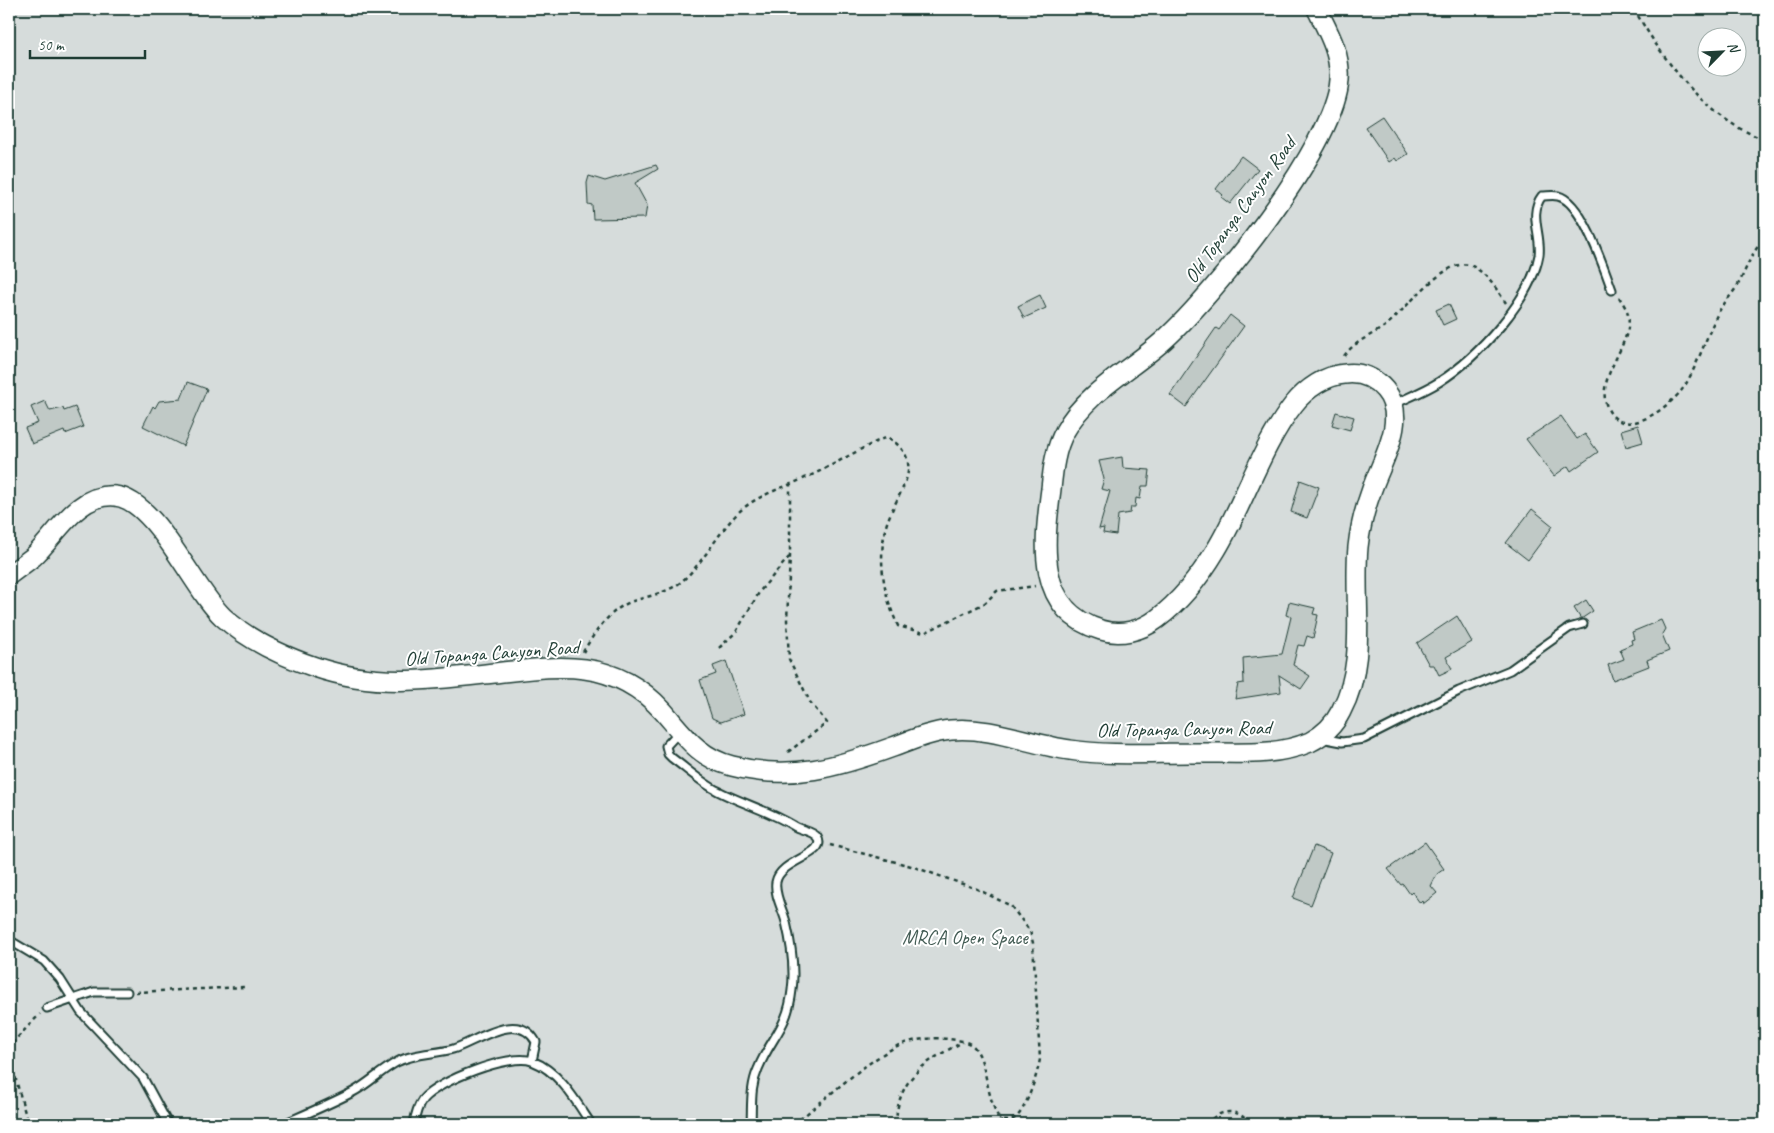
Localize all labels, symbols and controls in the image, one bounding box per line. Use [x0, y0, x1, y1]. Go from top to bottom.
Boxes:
scale bar [30, 28, 145, 60]
north arrow [1696, 28, 1746, 78]
text: 50 m [38, 36, 65, 55]
text: N [1724, 39, 1744, 56]
street label: Old Topanga Canyon Road [1179, 129, 1303, 288]
street label: Old Topanga Canyon Road [404, 634, 583, 672]
street label: Old Topanga Canyon Road [1096, 715, 1275, 743]
park label: MRCA Open Space [902, 925, 1029, 950]

